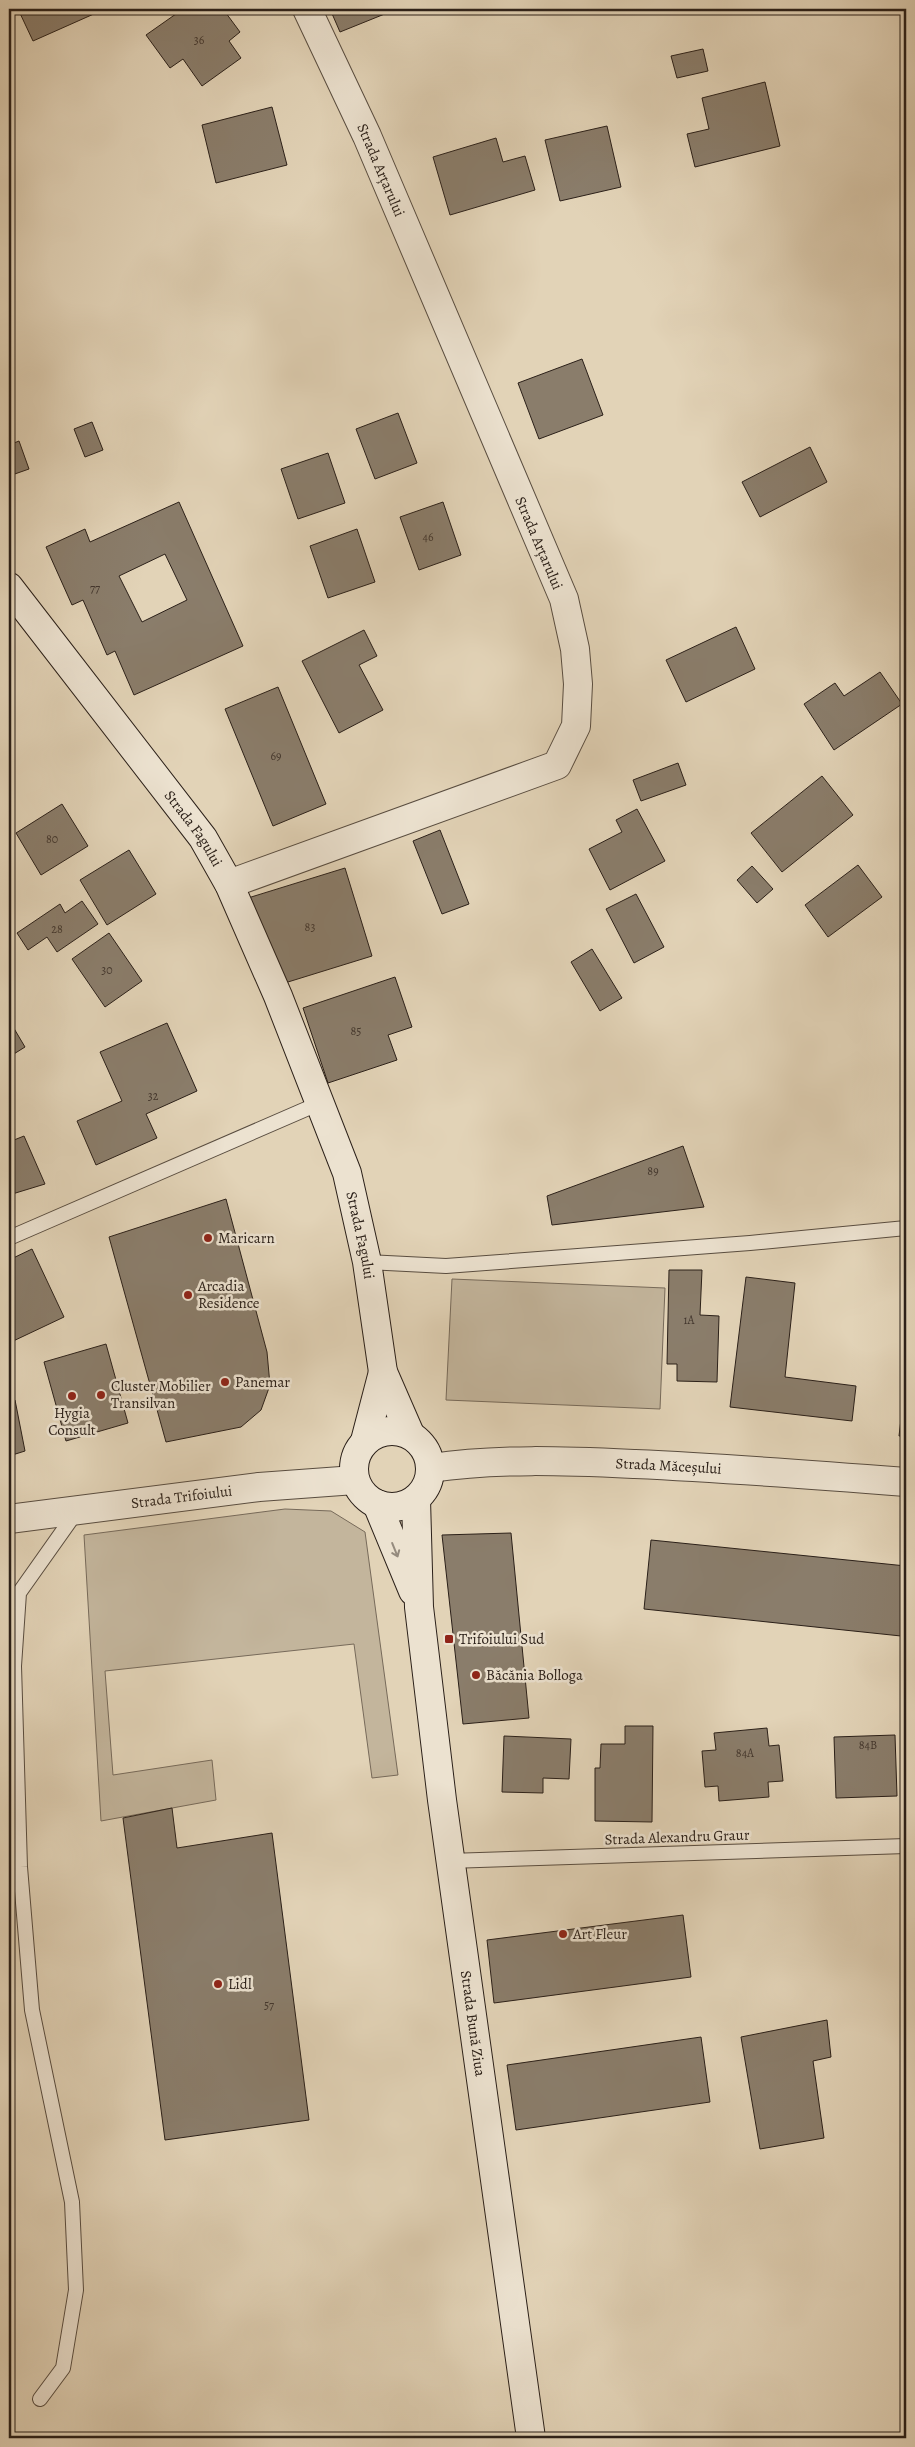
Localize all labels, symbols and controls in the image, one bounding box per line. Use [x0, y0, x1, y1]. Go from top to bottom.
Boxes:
house number: 36 [194, 32, 205, 48]
street label: Strada Arțarului [352, 120, 410, 220]
street label: Strada Arțarului [510, 493, 568, 593]
house number: 46 [423, 529, 434, 545]
house number: 77 [90, 580, 101, 596]
house number: 69 [270, 748, 282, 764]
street label: Strada Fagului [160, 786, 227, 870]
house number: 80 [46, 831, 58, 847]
house number: 83 [305, 919, 315, 935]
house number: 28 [51, 921, 63, 937]
house number: 30 [101, 962, 113, 978]
house number: 85 [351, 1023, 361, 1039]
house number: 32 [148, 1088, 159, 1104]
house number: 89 [647, 1163, 659, 1179]
street label: Strada Fagului [341, 1189, 379, 1280]
place label: Maricarn [218, 1228, 275, 1248]
marker: Maricarn [202, 1232, 214, 1244]
place label: Arcadia Residence [197, 1276, 260, 1313]
marker: Arcadia Residence [182, 1289, 194, 1301]
house number: 1A [683, 1312, 696, 1328]
place label: Panemar [235, 1372, 290, 1392]
place label: Cluster Mobilier Transilvan [111, 1376, 211, 1413]
marker: Panemar [219, 1376, 231, 1388]
marker: Cluster Mobilier Transilvan [95, 1389, 107, 1401]
marker: Hygia Consult [66, 1390, 78, 1402]
place label: Hygia Consult [48, 1403, 96, 1440]
street label: Strada Măceșului [615, 1453, 722, 1479]
street label: Strada Trifoiului [130, 1481, 233, 1513]
one-way arrow [392, 1542, 401, 1557]
place label: Trifoiului Sud [459, 1629, 545, 1649]
marker: Trifoiului Sud [443, 1633, 455, 1645]
place label: Băcănia Bolloga [486, 1665, 583, 1685]
marker: Băcănia Bolloga [470, 1669, 482, 1681]
house number: 84B [859, 1737, 877, 1753]
house number: 84A [736, 1745, 755, 1761]
street label: Strada Alexandru Graur [604, 1824, 750, 1850]
place label: Art Fleur [572, 1924, 627, 1944]
marker: Art Fleur [557, 1928, 569, 1940]
street label: Strada Bună Ziua [456, 1969, 490, 2078]
place label: Lidl [228, 1974, 252, 1994]
marker: Lidl [212, 1978, 224, 1990]
house number: 57 [264, 1997, 275, 2013]

